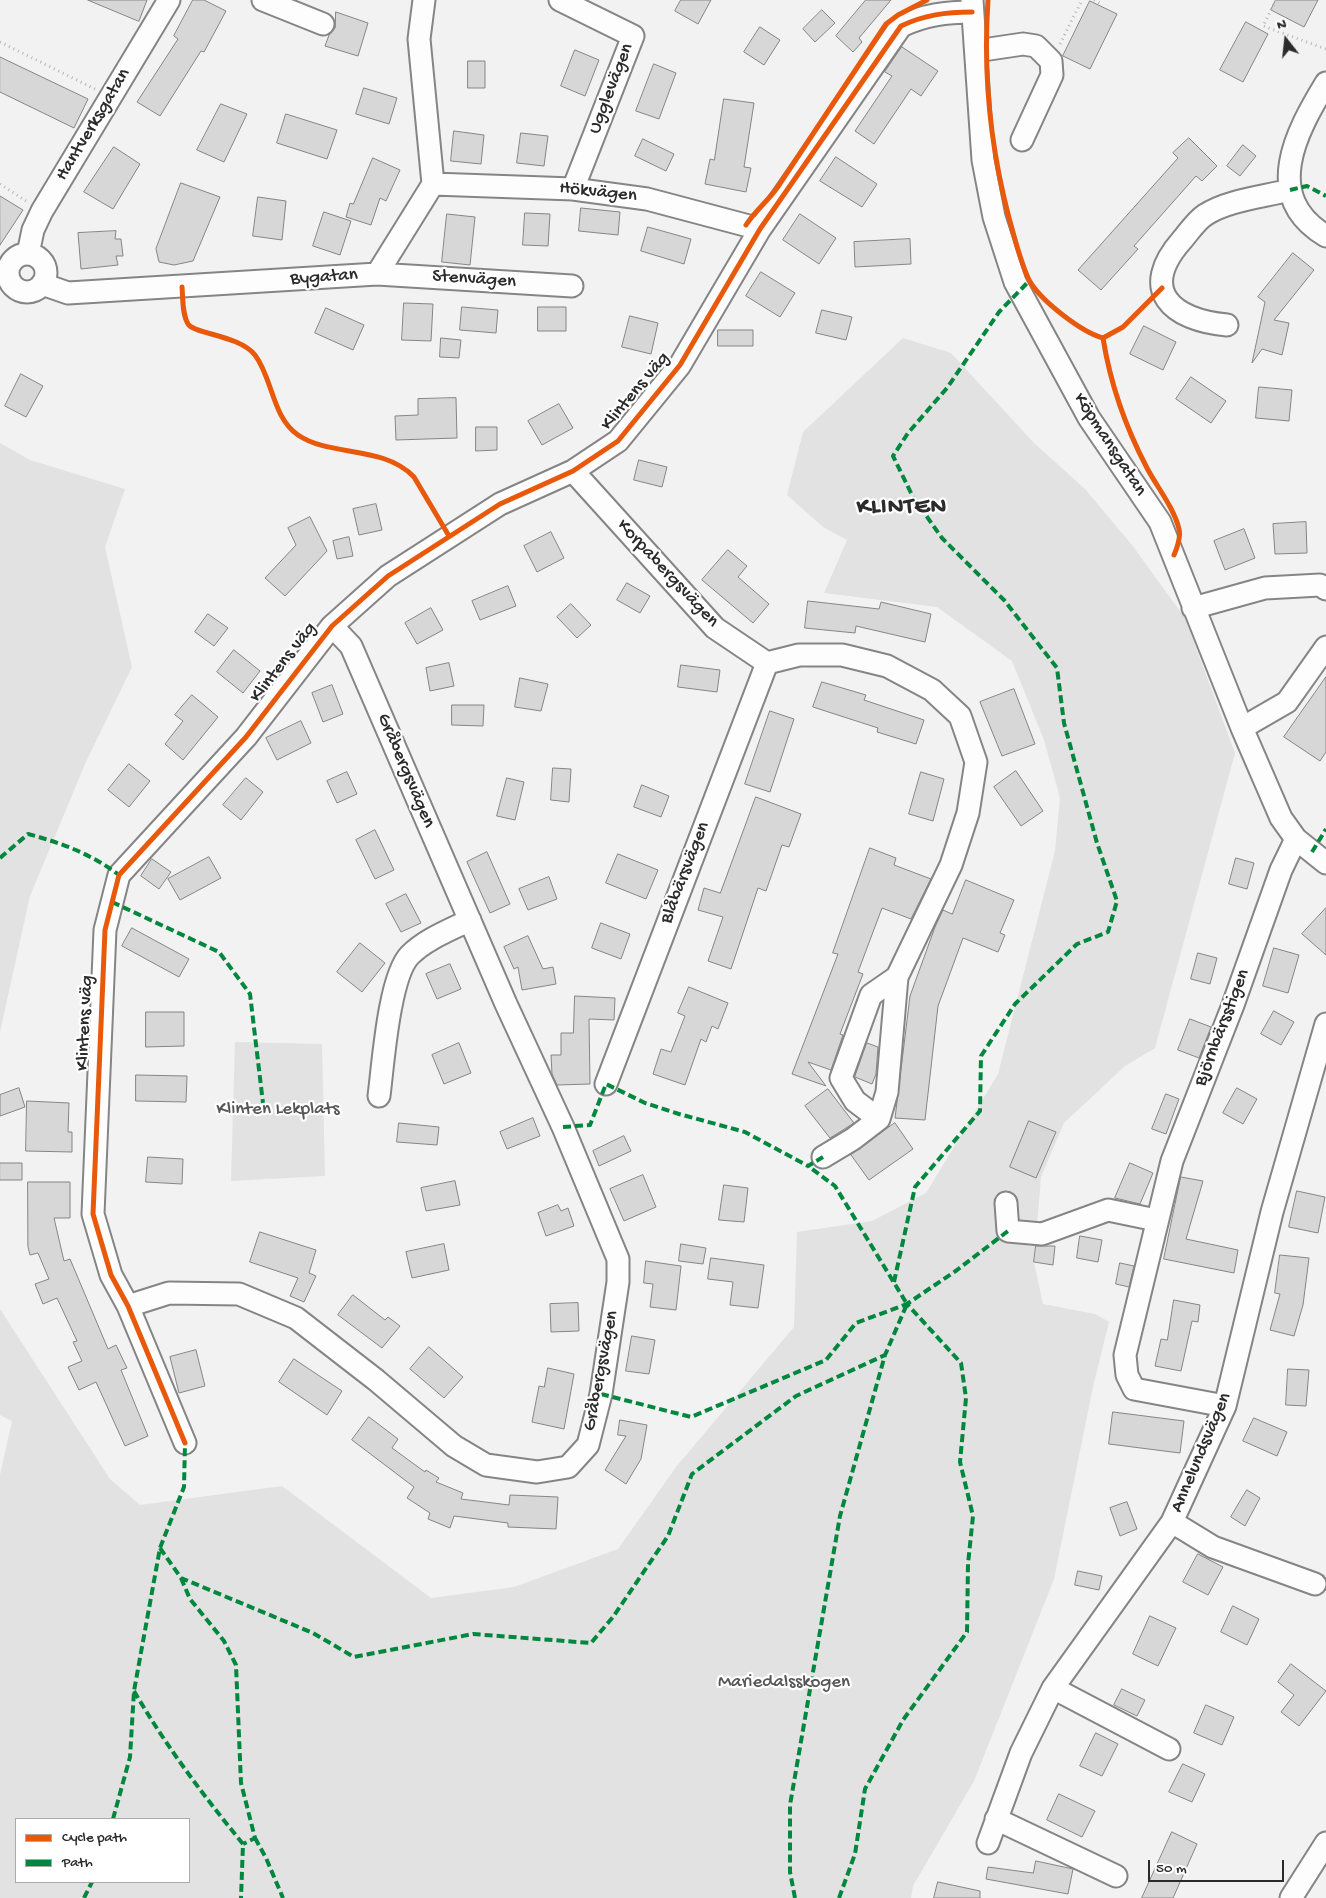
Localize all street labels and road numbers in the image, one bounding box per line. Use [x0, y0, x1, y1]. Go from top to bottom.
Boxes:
street label: Ugglevägen [584, 41, 640, 137]
street label: Hantverksgatan [51, 65, 137, 185]
street label: Hökvägen [558, 178, 638, 208]
street label: Bygatan [289, 264, 359, 292]
street label: Stenvägen [431, 266, 517, 294]
street label: Klintens väg [597, 348, 675, 436]
street label: Köpmansgatan [1067, 389, 1151, 501]
street label: Korpabergsvägen [611, 515, 723, 633]
street label: Klintens väg [246, 618, 322, 708]
street label: Gråbergsvägen [371, 710, 439, 832]
street label: Blåbärsvägen [656, 819, 716, 927]
street label: Björnbärsstigen [1190, 966, 1256, 1090]
street label: Klintens väg [72, 975, 100, 1071]
street label: Gråbergsvägen [579, 1309, 625, 1433]
street label: Annelundsvägen [1167, 1390, 1237, 1516]

